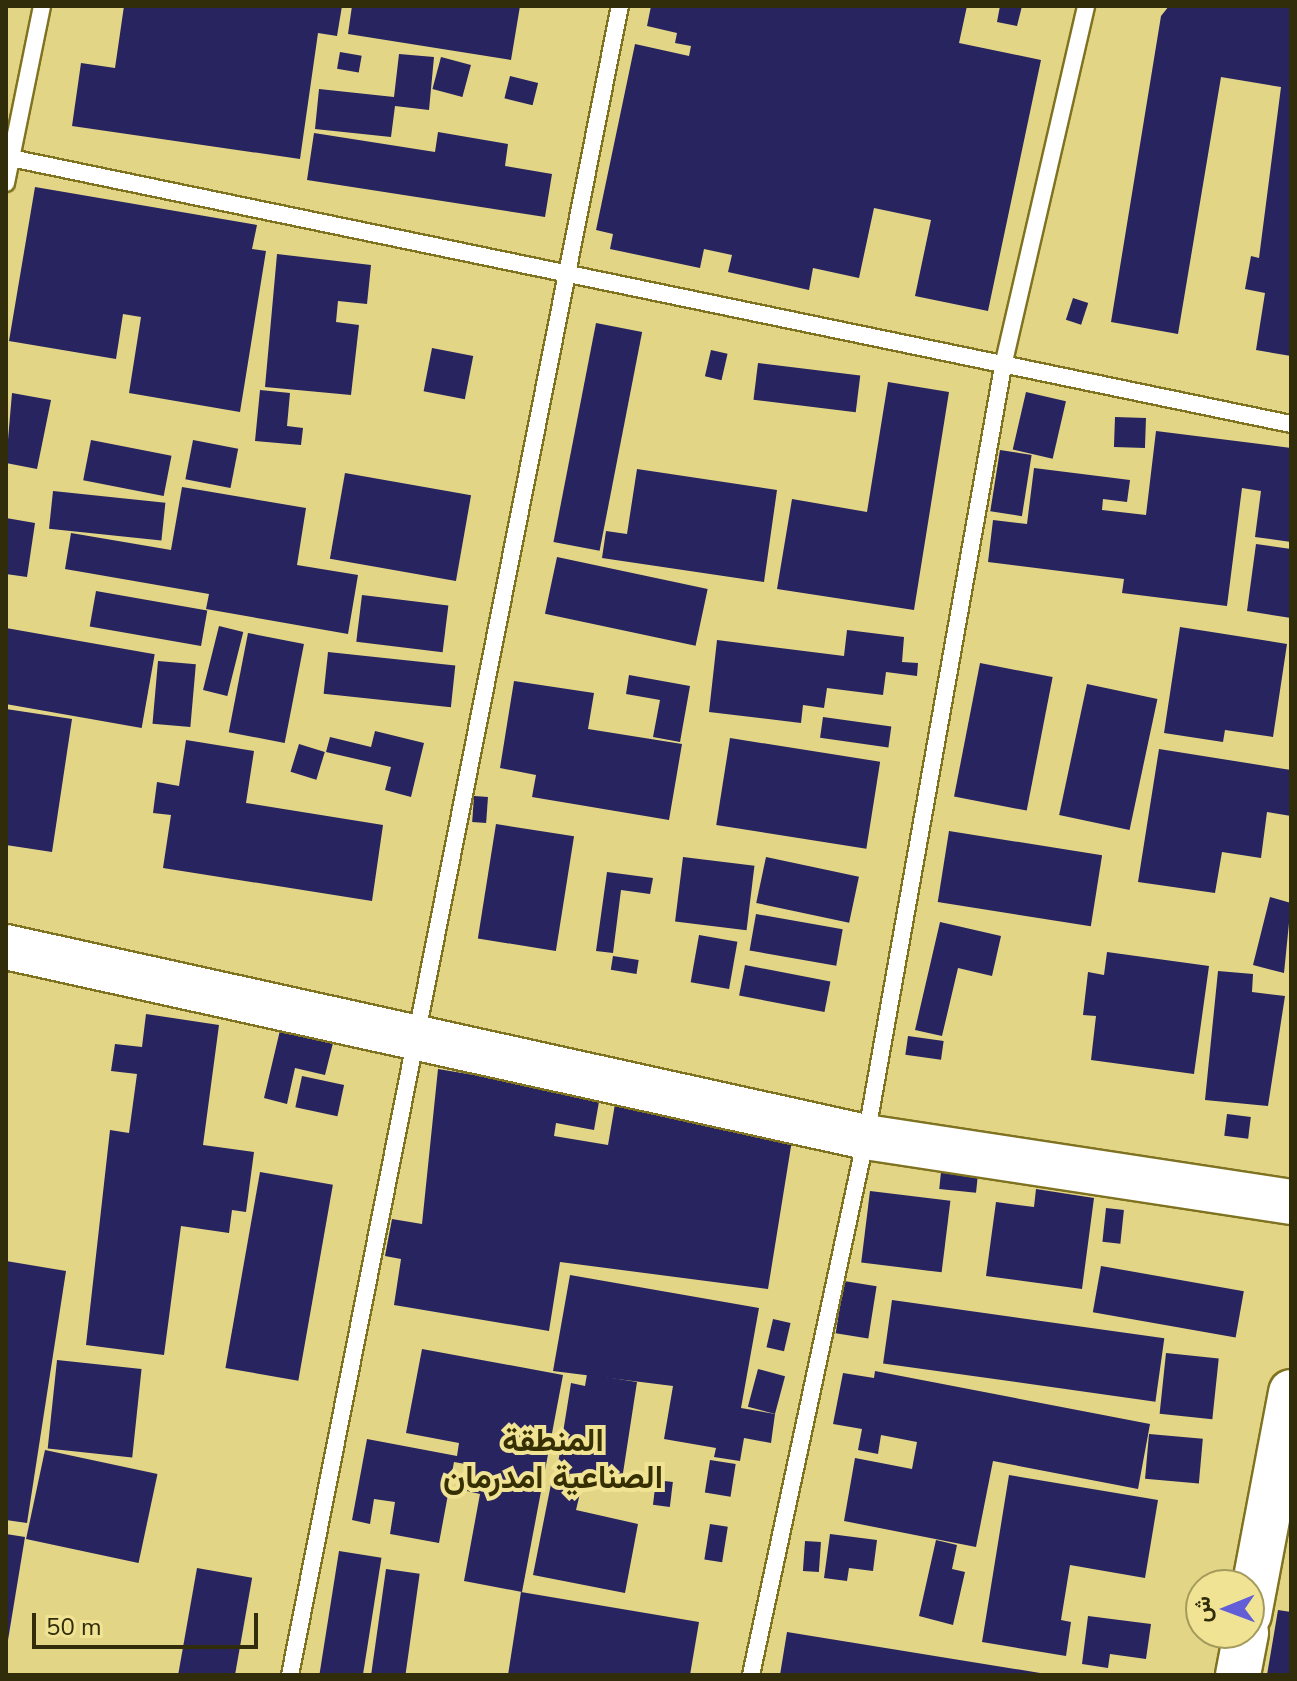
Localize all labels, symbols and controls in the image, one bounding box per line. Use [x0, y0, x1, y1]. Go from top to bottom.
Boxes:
district label: المنطقة الصناعية امدرمان [443, 1423, 663, 1498]
north arrow [1185, 1569, 1265, 1649]
text: ش [1188, 1596, 1218, 1623]
scale bar [36, 1597, 262, 1647]
text: 50 m [46, 1611, 102, 1643]

